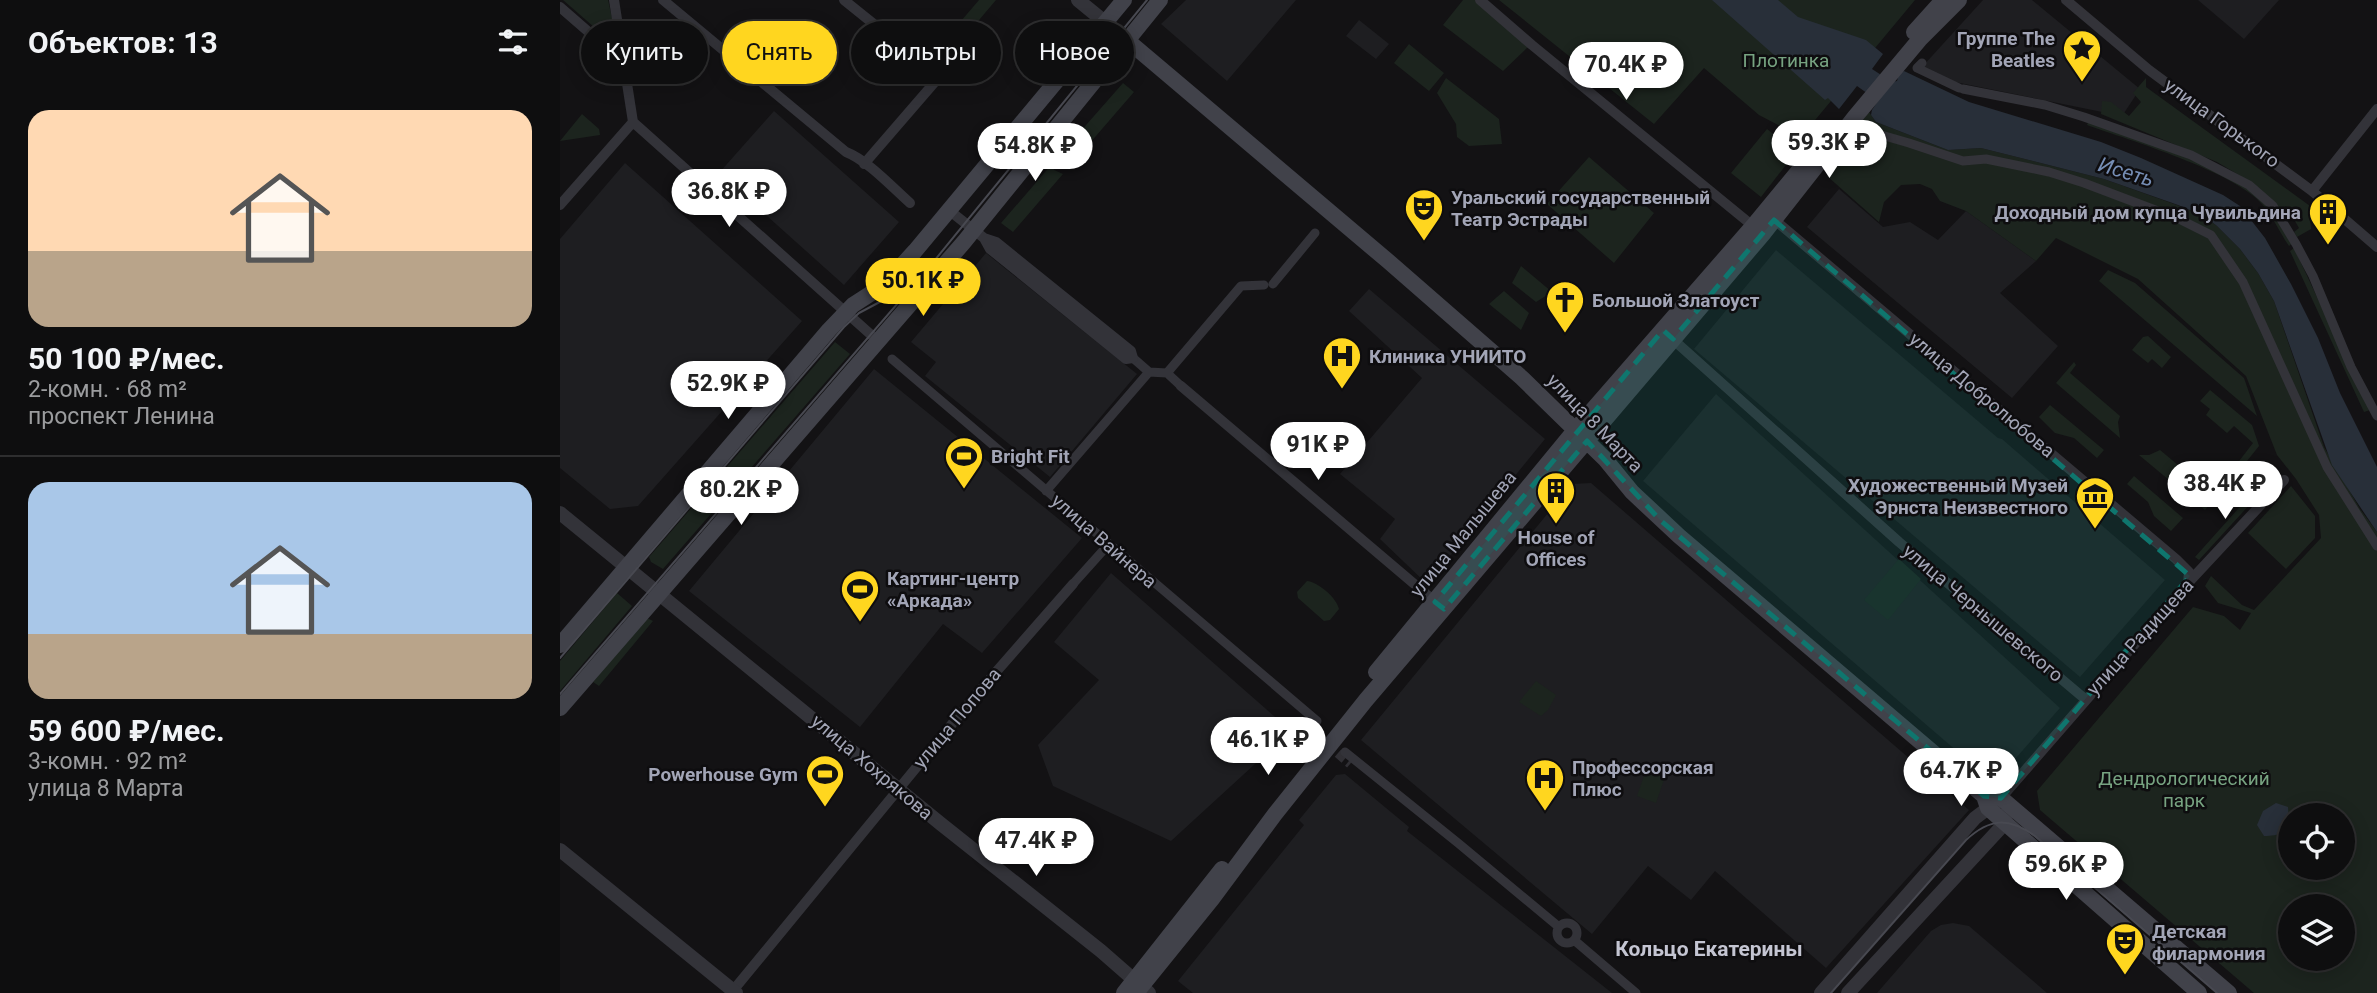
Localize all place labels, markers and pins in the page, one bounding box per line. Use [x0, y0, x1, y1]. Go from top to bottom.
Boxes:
place label: Группе The Beatles [1957, 27, 2055, 72]
place icon: Группе The Beatles [2061, 28, 2103, 83]
pin: 70.4K ₽ [1561, 42, 1691, 102]
pin: 59.3K ₽ [1764, 120, 1894, 180]
pin: 54.8K ₽ [970, 124, 1100, 183]
pin: 36.8K ₽ [664, 170, 794, 229]
place label: Уральский государственный Театр Эстрады [1451, 186, 1710, 231]
theatre icon: Уральский государственный Театр Эстрады [1403, 187, 1445, 242]
building icon: Доходный дом купца Чувильдина [2307, 191, 2349, 246]
place label: Доходный дом купца Чувильдина [1995, 201, 2301, 224]
pin: 50.1K ₽ [858, 258, 988, 318]
church icon: Большой Златоуст [1544, 279, 1586, 334]
place label: Большой Златоуст [1592, 289, 1760, 312]
hospital icon: Клиника УНИИТО [1321, 335, 1363, 390]
place label: Клиника УНИИТО [1369, 345, 1526, 368]
pin: 52.9K ₽ [663, 362, 793, 421]
pin: 91K ₽ [1269, 422, 1367, 482]
sports icon: Bright Fit [943, 435, 985, 490]
place label: Bright Fit [991, 445, 1070, 468]
pin: 38.4K ₽ [2160, 462, 2290, 521]
pin: 80.2K ₽ [676, 468, 806, 527]
building icon: House of Offices [1535, 470, 1577, 525]
place label: Художественный Музей Эрнста Неизвестного [1848, 474, 2068, 519]
museum icon: Художественный Музей Эрнста Неизвестного [2074, 475, 2116, 530]
place label: House of Offices [1517, 526, 1595, 571]
place label: Картинг-центр «Аркада» [887, 567, 1020, 612]
sports icon: Картинг-центр «Аркада» [839, 568, 881, 623]
pin: 46.1K ₽ [1203, 718, 1333, 777]
pin: 64.7K ₽ [1896, 748, 2026, 808]
sports icon: Powerhouse Gym [804, 753, 846, 808]
place label: Профессорская Плюс [1572, 756, 1714, 801]
hospital icon: Профессорская Плюс [1524, 757, 1566, 812]
place label: Powerhouse Gym [648, 763, 798, 786]
pin: 47.4K ₽ [971, 818, 1101, 878]
pin: 59.6K ₽ [2001, 842, 2131, 902]
place label: Детская филармония [2152, 920, 2266, 965]
theatre icon: Детская филармония [2104, 921, 2146, 976]

